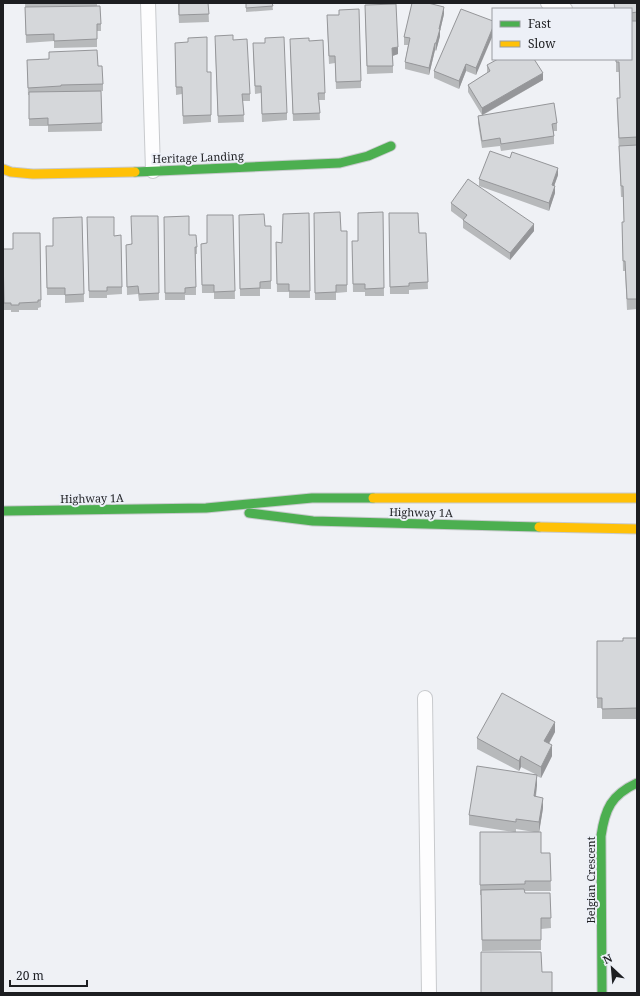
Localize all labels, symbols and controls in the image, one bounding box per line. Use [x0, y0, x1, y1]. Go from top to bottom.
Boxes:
legend [492, 8, 632, 60]
text: Fast [528, 15, 551, 32]
text: Slow [528, 35, 556, 52]
street label: Heritage Landing [152, 148, 244, 166]
street label: Highway 1A [60, 490, 124, 506]
street label: Highway 1A [389, 504, 453, 520]
street label: Belgian Crescent [583, 836, 598, 924]
north arrow [592, 948, 632, 988]
text: N [600, 950, 615, 967]
scale bar [10, 962, 87, 988]
text: 20 m [16, 967, 44, 984]

